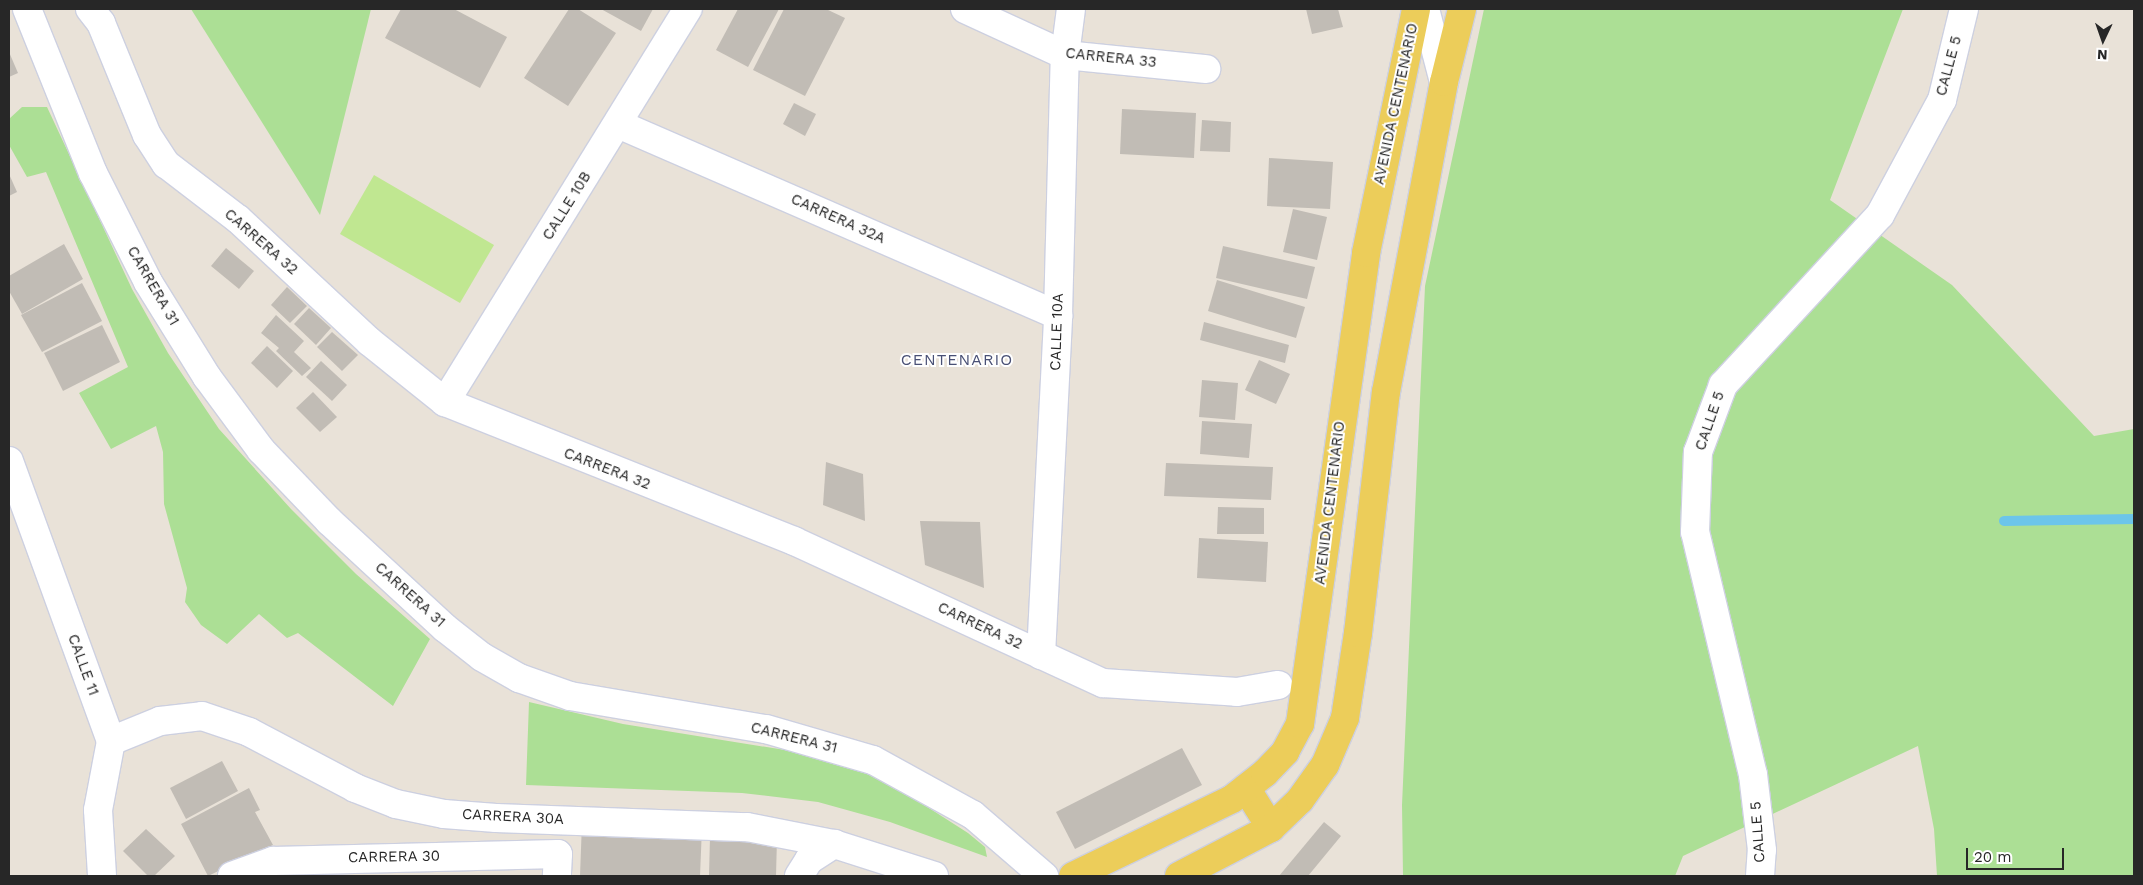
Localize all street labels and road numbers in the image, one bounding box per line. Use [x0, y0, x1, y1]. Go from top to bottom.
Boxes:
street label: AVENIDA CENTENARIO [1370, 21, 1422, 187]
street label: CALLE 5 [1932, 34, 1966, 98]
street label: CARRERA 33 [1064, 44, 1158, 72]
street label: CALLE 10B [539, 168, 595, 244]
street label: CARRERA 32A [788, 190, 888, 248]
street label: CARRERA 32 [220, 205, 302, 279]
street label: CARRERA 31 [123, 243, 183, 329]
street label: CALLE 10A [1047, 293, 1067, 371]
street label: CALLE 5 [1691, 389, 1729, 453]
street label: AVENIDA CENTENARIO [1311, 420, 1349, 586]
street label: CARRERA 32 [561, 444, 653, 494]
street label: CARRERA 31 [371, 558, 449, 632]
street label: CARRERA 32 [934, 598, 1026, 654]
street label: CALLE 11 [64, 632, 102, 698]
street label: CARRERA 31 [749, 718, 839, 758]
street label: CALLE 5 [1747, 801, 1769, 863]
street label: CARRERA 30A [461, 805, 565, 829]
street label: CARRERA 30 [347, 847, 441, 867]

